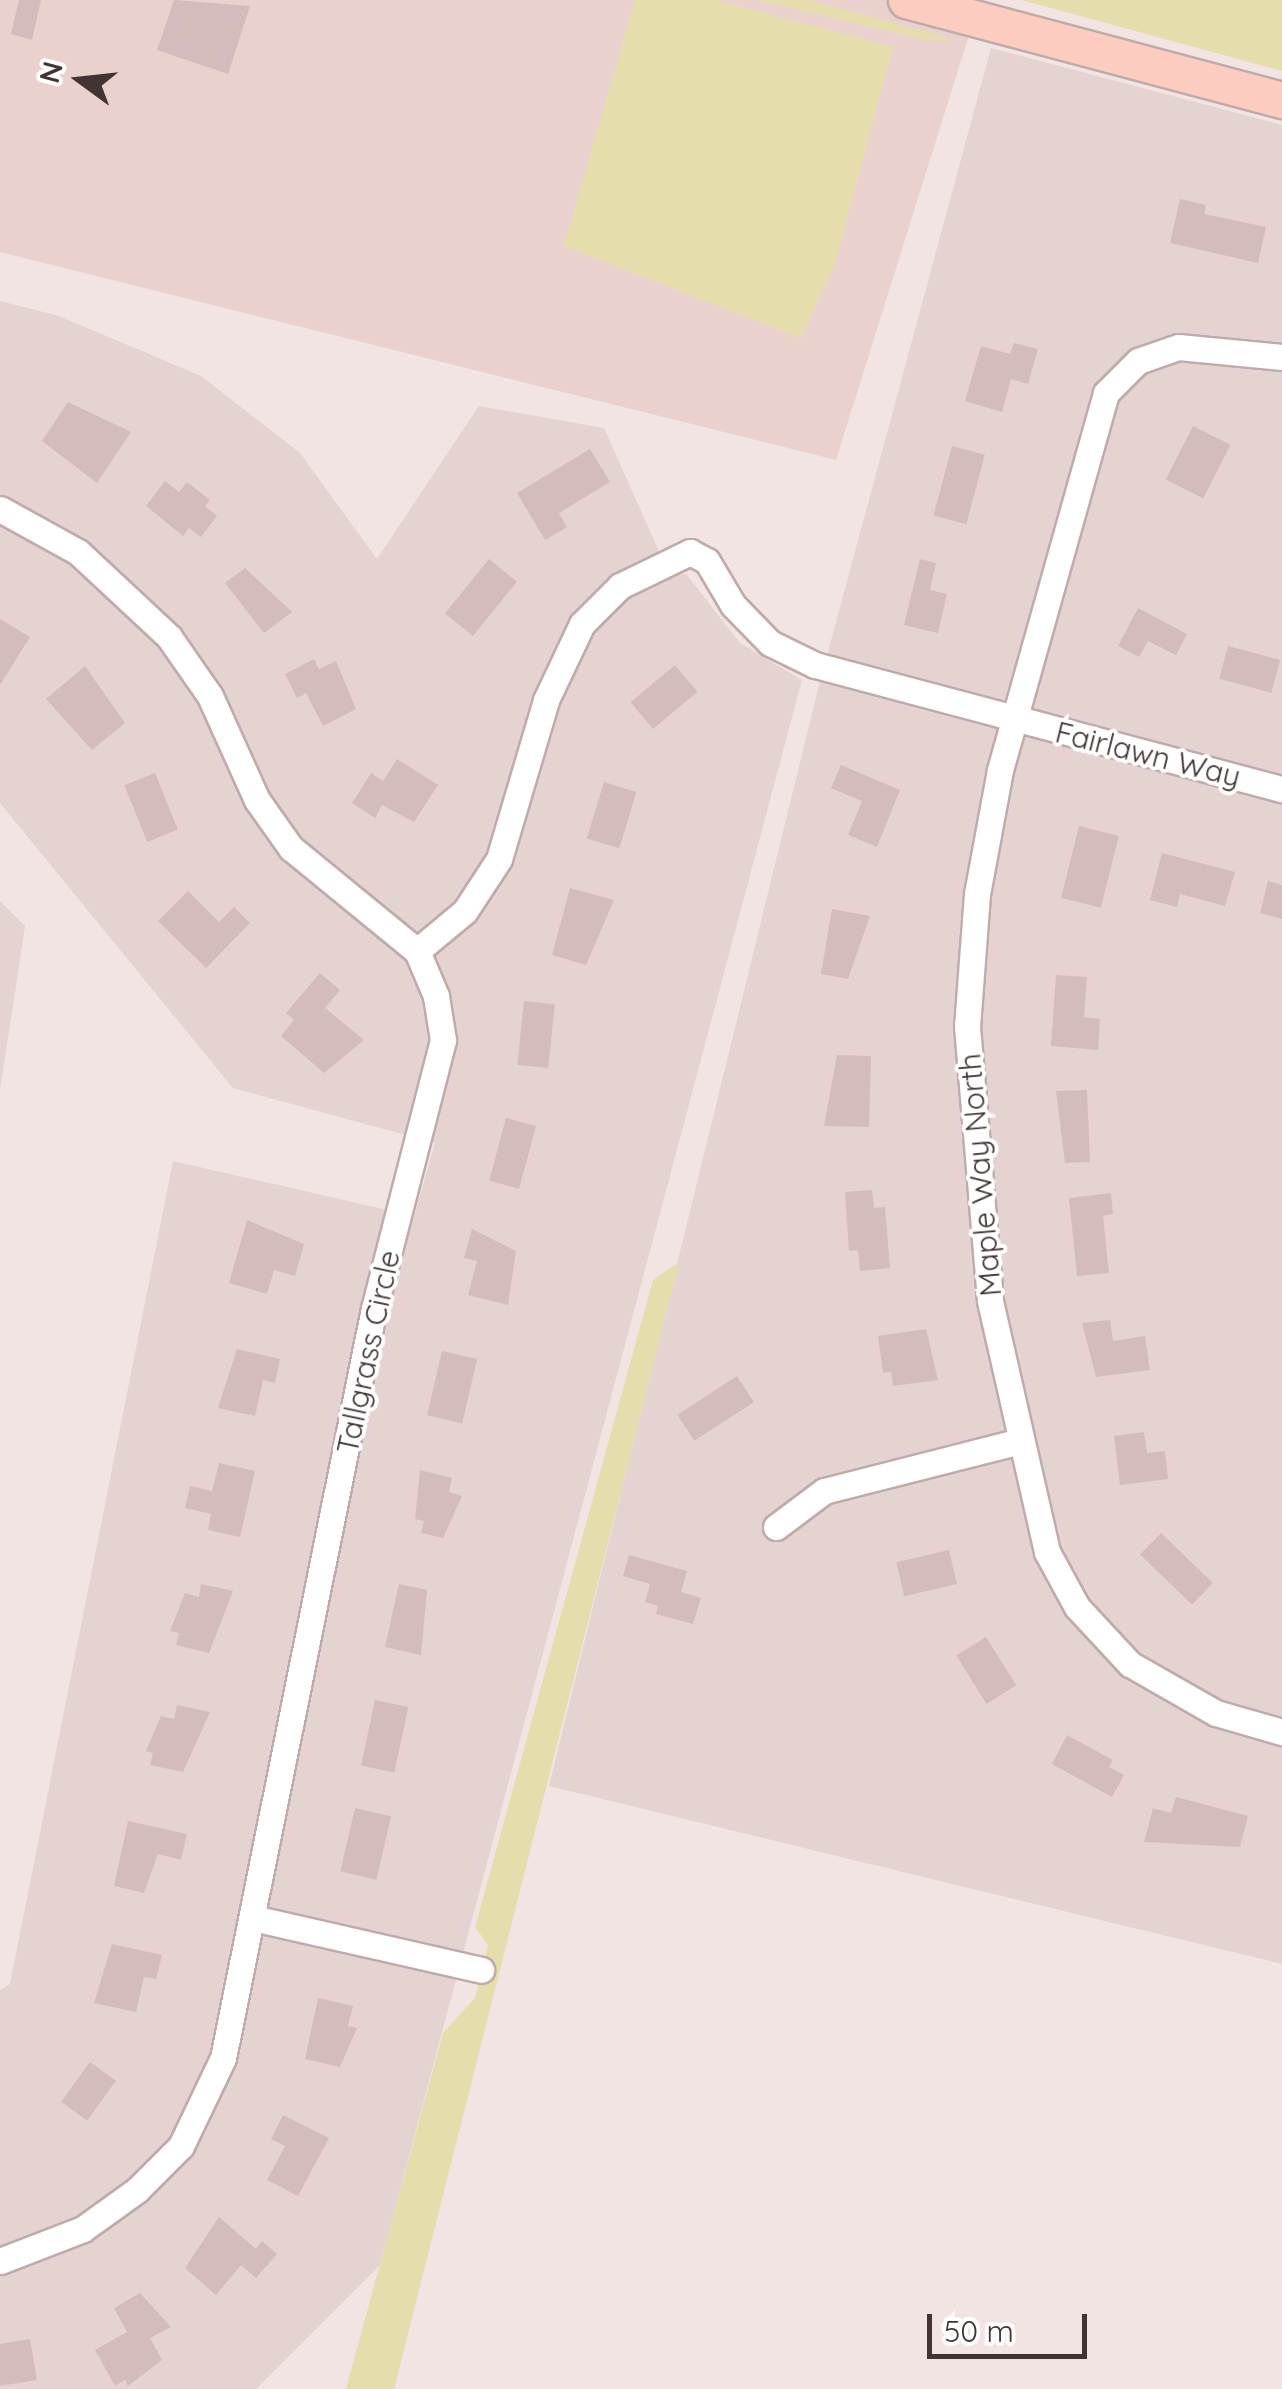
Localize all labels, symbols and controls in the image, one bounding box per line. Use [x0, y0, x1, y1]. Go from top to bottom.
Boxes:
north arrow [30, 30, 130, 130]
text: N [31, 58, 70, 87]
street label: Fairlawn Way [1052, 714, 1244, 794]
street label: Maple Way North [951, 1052, 1009, 1298]
street label: Tallgrass Circle [329, 1247, 407, 1457]
scale bar [932, 2294, 1092, 2356]
text: 50 m [944, 2312, 1014, 2350]

